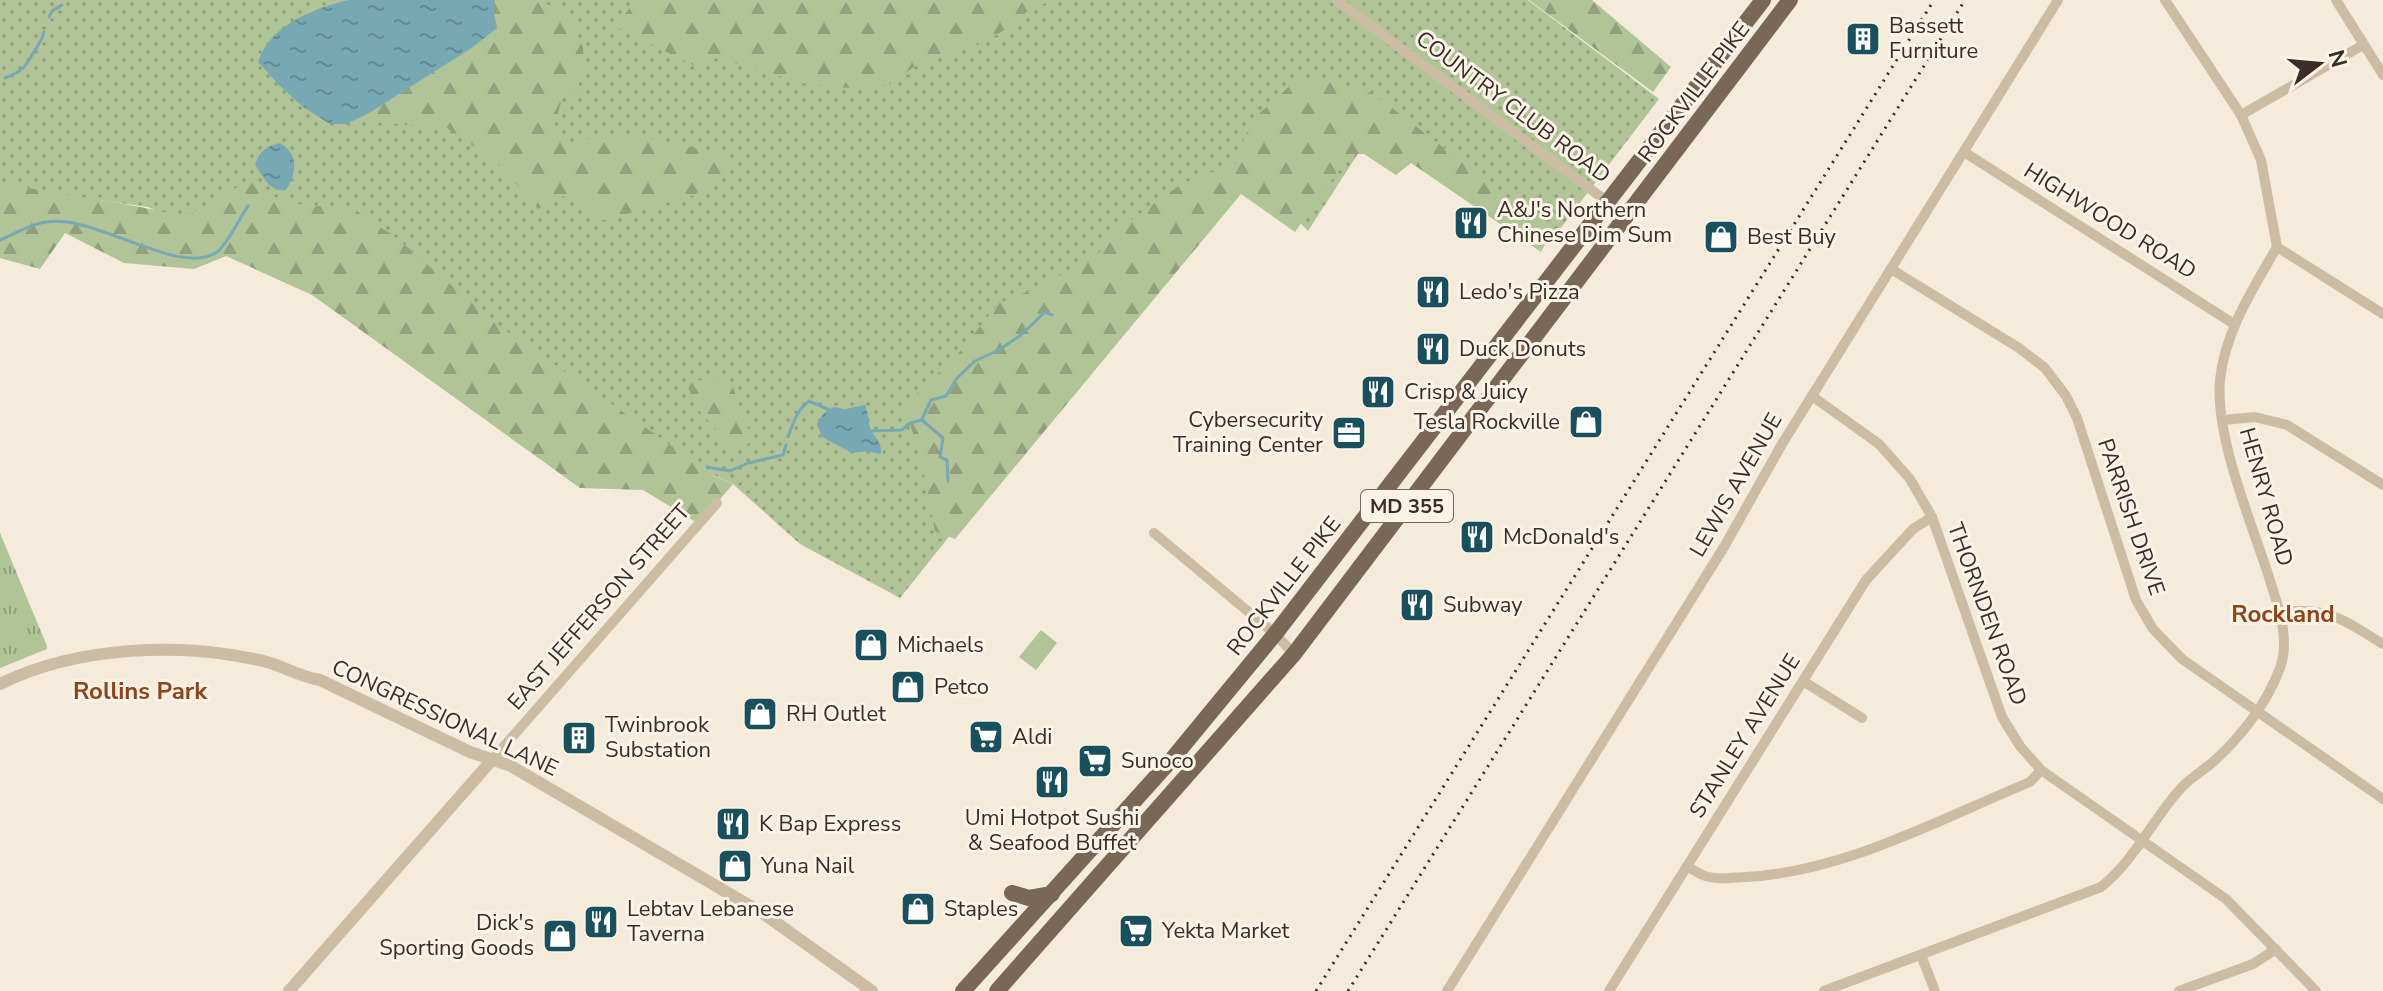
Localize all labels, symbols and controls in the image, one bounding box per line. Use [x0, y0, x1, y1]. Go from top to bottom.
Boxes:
place label: Bassett Furniture [1889, 11, 1978, 66]
street label: ROCKVILLE PIKE [1631, 15, 1757, 169]
building icon: Bassett Furniture [1844, 20, 1882, 58]
street label: COUNTRY CLUB ROAD [1410, 24, 1616, 190]
north arrow [2279, 24, 2359, 104]
text: N [2321, 47, 2354, 71]
street label: HIGHWOOD ROAD [2018, 156, 2202, 286]
place label: A&J's Northern Chinese Dim Sum [1497, 195, 1672, 250]
restaurant icon: A&J's Northern Chinese Dim Sum [1452, 204, 1490, 242]
shop icon: Best Buy [1702, 218, 1740, 256]
place label: Best Buy [1747, 222, 1837, 252]
restaurant icon: Ledo's Pizza [1414, 273, 1452, 311]
place label: Ledo's Pizza [1459, 277, 1580, 307]
restaurant icon: Duck Donuts [1414, 330, 1452, 368]
place label: Duck Donuts [1459, 334, 1586, 364]
restaurant icon: Crisp & Juicy [1359, 373, 1397, 411]
place label: Crisp & Juicy [1404, 377, 1529, 407]
shop icon: Tesla Rockville [1567, 403, 1605, 441]
place label: Cybersecurity Training Center [1173, 405, 1324, 460]
place label: Tesla Rockville [1414, 407, 1560, 437]
street label: LEWIS AVENUE [1683, 408, 1789, 562]
office icon: Cybersecurity Training Center [1330, 414, 1368, 452]
street label: HENRY ROAD [2232, 424, 2300, 570]
street label: PARRISH DRIVE [2090, 435, 2172, 599]
road number: MD 355 [1361, 490, 1453, 522]
street label: EAST JEFFERSON STREET [501, 497, 697, 717]
street label: ROCKVILLE PIKE [1220, 510, 1348, 662]
restaurant icon: McDonald's [1458, 518, 1496, 556]
street label: THORNDEN ROAD [1940, 518, 2034, 710]
place label: McDonald's [1503, 522, 1619, 552]
restaurant icon: Subway [1398, 586, 1436, 624]
place label: Subway [1443, 590, 1523, 620]
district label: Rockland [2231, 598, 2335, 630]
shop icon: Michaels [852, 626, 890, 664]
place label: Michaels [897, 630, 984, 660]
street label: STANLEY AVENUE [1682, 648, 1808, 824]
street label: CONGRESSIONAL LANE [327, 652, 563, 784]
shop icon: Petco [889, 668, 927, 706]
place label: Petco [934, 672, 989, 702]
district label: Rollins Park [73, 675, 208, 707]
shop icon: RH Outlet [741, 695, 779, 733]
place label: RH Outlet [786, 699, 886, 729]
place label: Twinbrook Substation [605, 710, 711, 765]
supermarket icon: Aldi [967, 718, 1005, 756]
building icon: Twinbrook Substation [560, 719, 598, 757]
place label: Aldi [1012, 722, 1052, 752]
supermarket icon: Sunoco [1076, 742, 1114, 780]
place label: Sunoco [1121, 746, 1194, 776]
restaurant icon: Umi Hotpot Sushi & Seafood Buffet [1033, 763, 1071, 801]
place label: Umi Hotpot Sushi & Seafood Buffet [965, 803, 1139, 858]
restaurant icon: K Bap Express [714, 805, 752, 843]
place label: K Bap Express [759, 809, 901, 839]
shop icon: Yuna Nail [716, 847, 754, 885]
place label: Yuna Nail [760, 851, 855, 881]
shop icon: Staples [899, 890, 937, 928]
place label: Lebtav Lebanese Taverna [627, 894, 794, 949]
place label: Staples [944, 894, 1018, 924]
restaurant icon: Lebtav Lebanese Taverna [582, 903, 620, 941]
place label: Dick's Sporting Goods [379, 908, 534, 963]
supermarket icon: Yekta Market [1117, 912, 1155, 950]
place label: Yekta Market [1161, 916, 1290, 946]
shop icon: Dick's Sporting Goods [541, 917, 579, 955]

